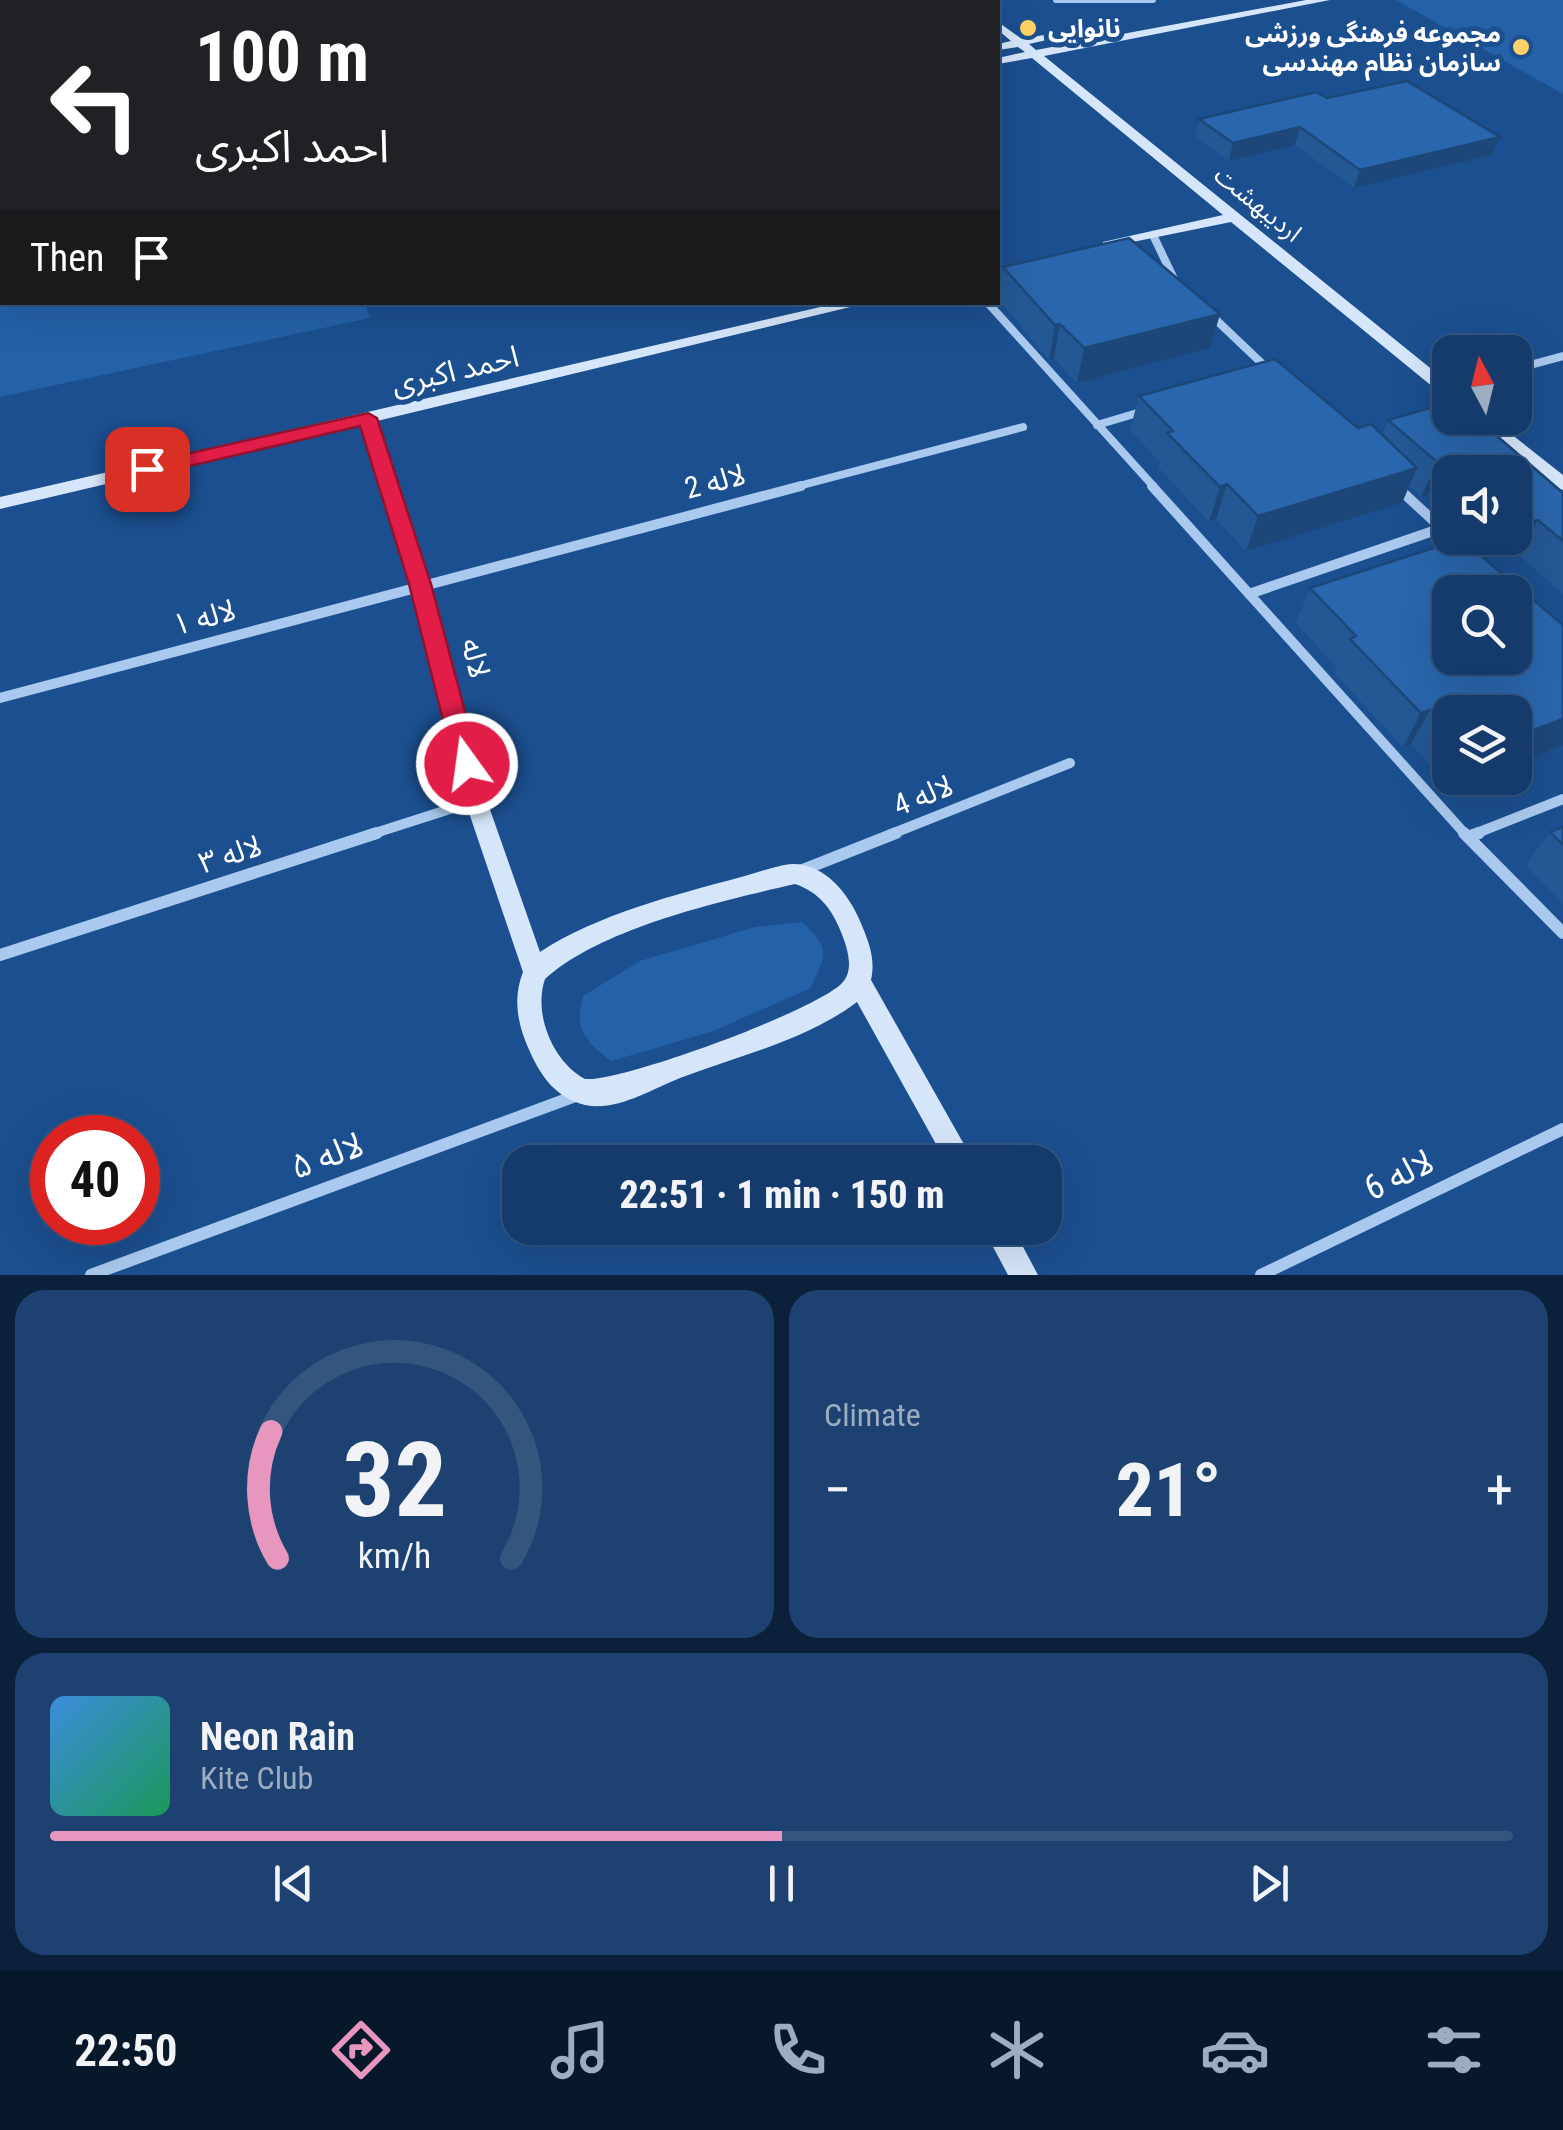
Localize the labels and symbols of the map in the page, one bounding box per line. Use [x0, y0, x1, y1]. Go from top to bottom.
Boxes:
place label: نانوایی [1048, 14, 1121, 43]
marker: نانوایی [1017, 17, 1039, 39]
place label: مجموعه فرهنگی ورزشی سازمان نظام مهندسی [1245, 19, 1501, 81]
marker: مجموعه فرهنگی ورزشی سازمان نظام مهندسی [1510, 36, 1532, 58]
street label: اردیبهشت [1209, 160, 1307, 248]
north arrow [1432, 335, 1532, 435]
street label: احمد اکبری [388, 338, 522, 402]
pin [105, 427, 190, 512]
street label: لاله 2 [681, 456, 749, 506]
street label: لاله ۱ [169, 592, 239, 642]
street label: لاله [454, 634, 498, 682]
position arrow [415, 712, 519, 816]
street label: لاله 4 [888, 767, 958, 823]
street label: لاله ۳ [194, 827, 266, 881]
speed limit sign: 40 [30, 1115, 160, 1245]
street label: لاله ۵ [285, 1124, 369, 1188]
street label: لاله 6 [1358, 1141, 1440, 1209]

